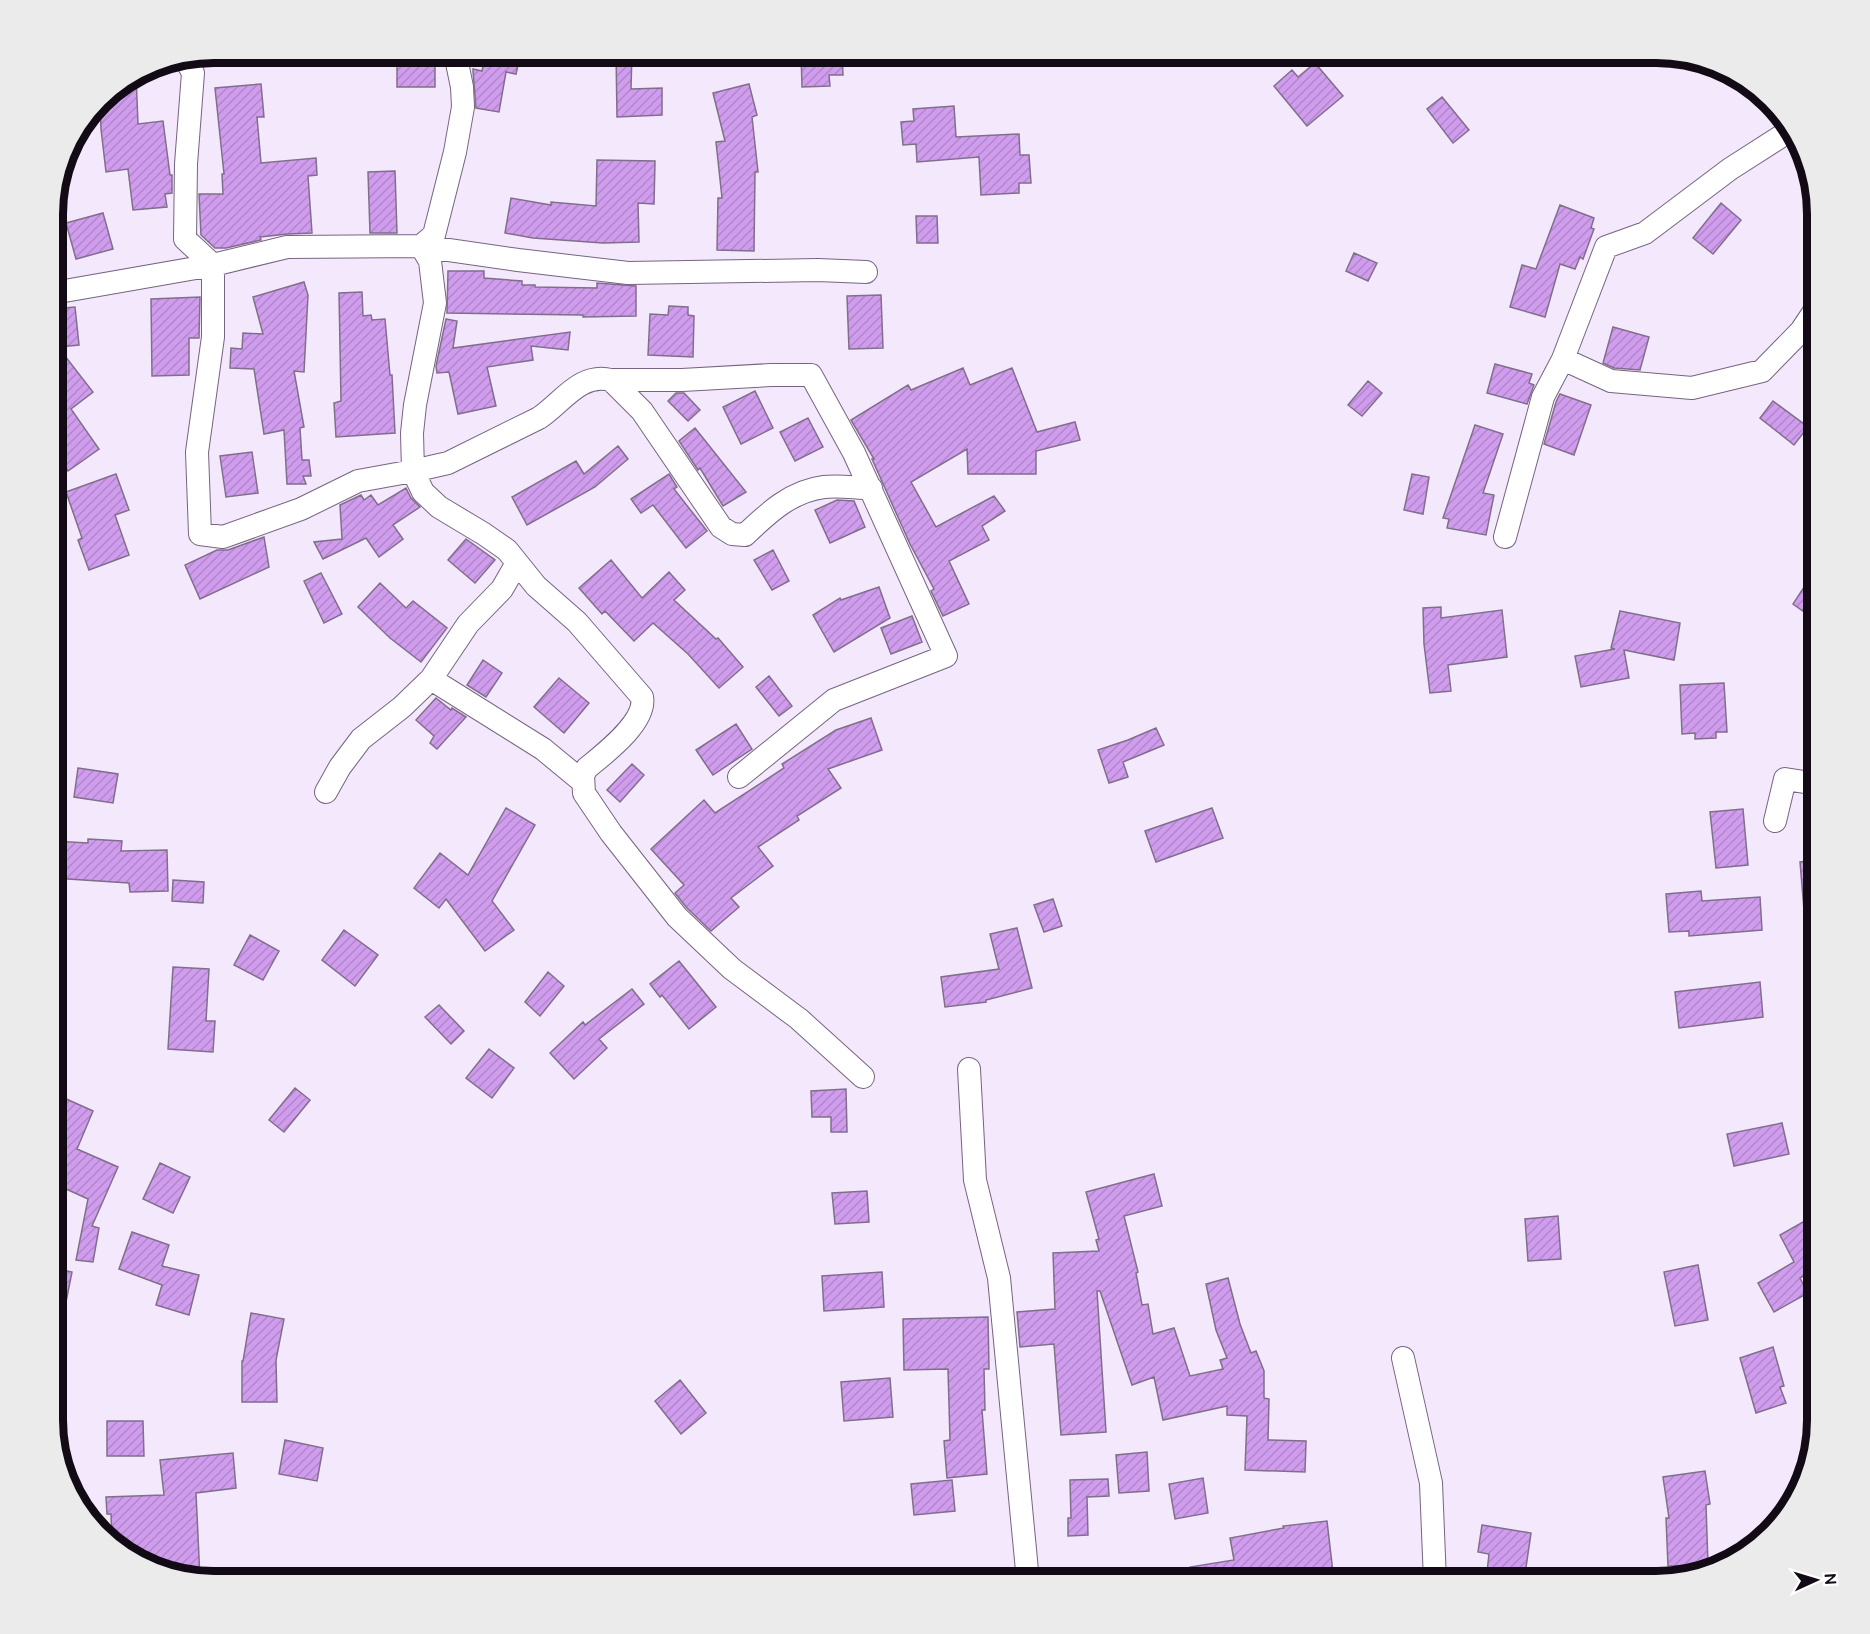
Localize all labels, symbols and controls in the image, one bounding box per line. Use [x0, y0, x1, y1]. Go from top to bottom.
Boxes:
north arrow [1786, 1550, 1846, 1610]
text: N [1822, 1572, 1840, 1586]

